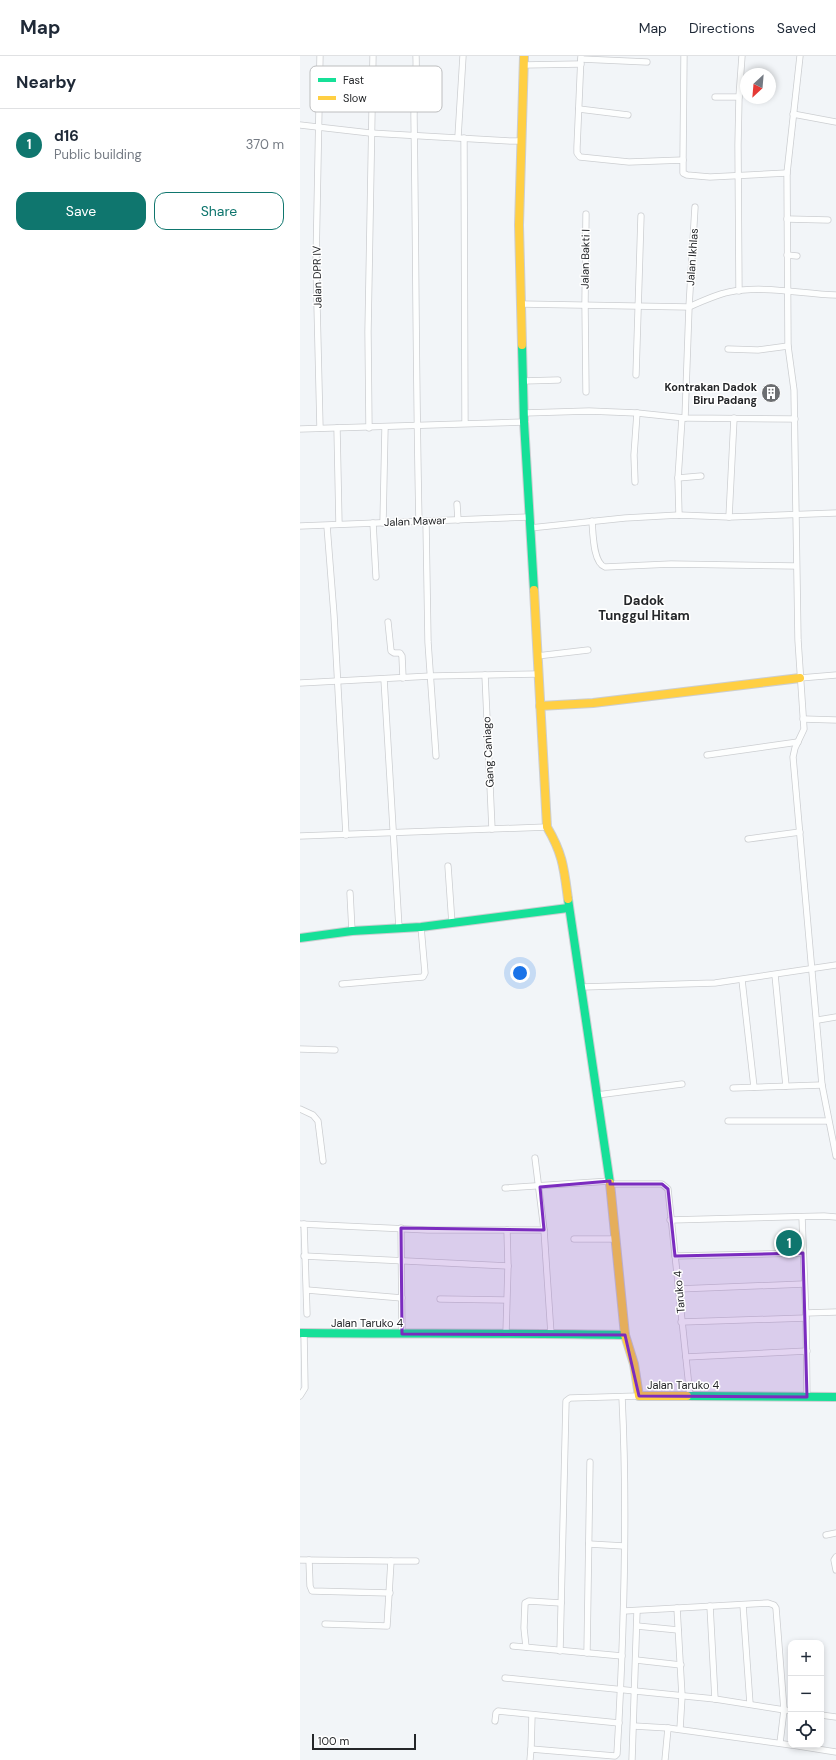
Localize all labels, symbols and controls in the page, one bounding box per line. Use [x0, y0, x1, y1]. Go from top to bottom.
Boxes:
text: Map [20, 15, 60, 40]
text: Map [639, 19, 667, 37]
text: Directions [689, 19, 755, 37]
text: Saved [777, 19, 816, 37]
legend [310, 66, 442, 112]
north arrow [740, 68, 776, 104]
text: Nearby [16, 71, 76, 93]
text: Fast [343, 73, 364, 87]
text: Slow [343, 91, 367, 105]
text: d16 [54, 126, 79, 146]
text: 1 [27, 136, 31, 153]
text: 370 m [246, 136, 284, 153]
text: Public building [54, 146, 142, 163]
button: Save [16, 192, 146, 230]
button: Share [154, 192, 284, 230]
street label: Jalan Ikhlas [683, 228, 701, 286]
street label: Jalan Bakti I [577, 229, 593, 289]
street label: Jalan DPR IV [309, 245, 325, 308]
place label: Kontrakan Dadok Biru Padang [665, 380, 758, 407]
building icon: Kontrakan Dadok Biru Padang [760, 382, 782, 404]
street label: Jalan Mawar [384, 513, 446, 529]
district label: Dadok Tunggul Hitam [598, 592, 690, 624]
street label: Gang Caniago [479, 716, 497, 788]
your location [510, 963, 530, 983]
pin: 1 [776, 1228, 802, 1258]
street label: Taruko 4 [670, 1270, 688, 1314]
street label: Jalan Taruko 4 [331, 1316, 403, 1330]
street label: Jalan Taruko 4 [647, 1378, 719, 1392]
map controls [788, 1640, 824, 1748]
button: + [788, 1640, 824, 1676]
button: − [788, 1676, 824, 1712]
button: locate [788, 1712, 824, 1748]
scale bar [312, 1732, 416, 1751]
text: 100 m [318, 1734, 349, 1748]

